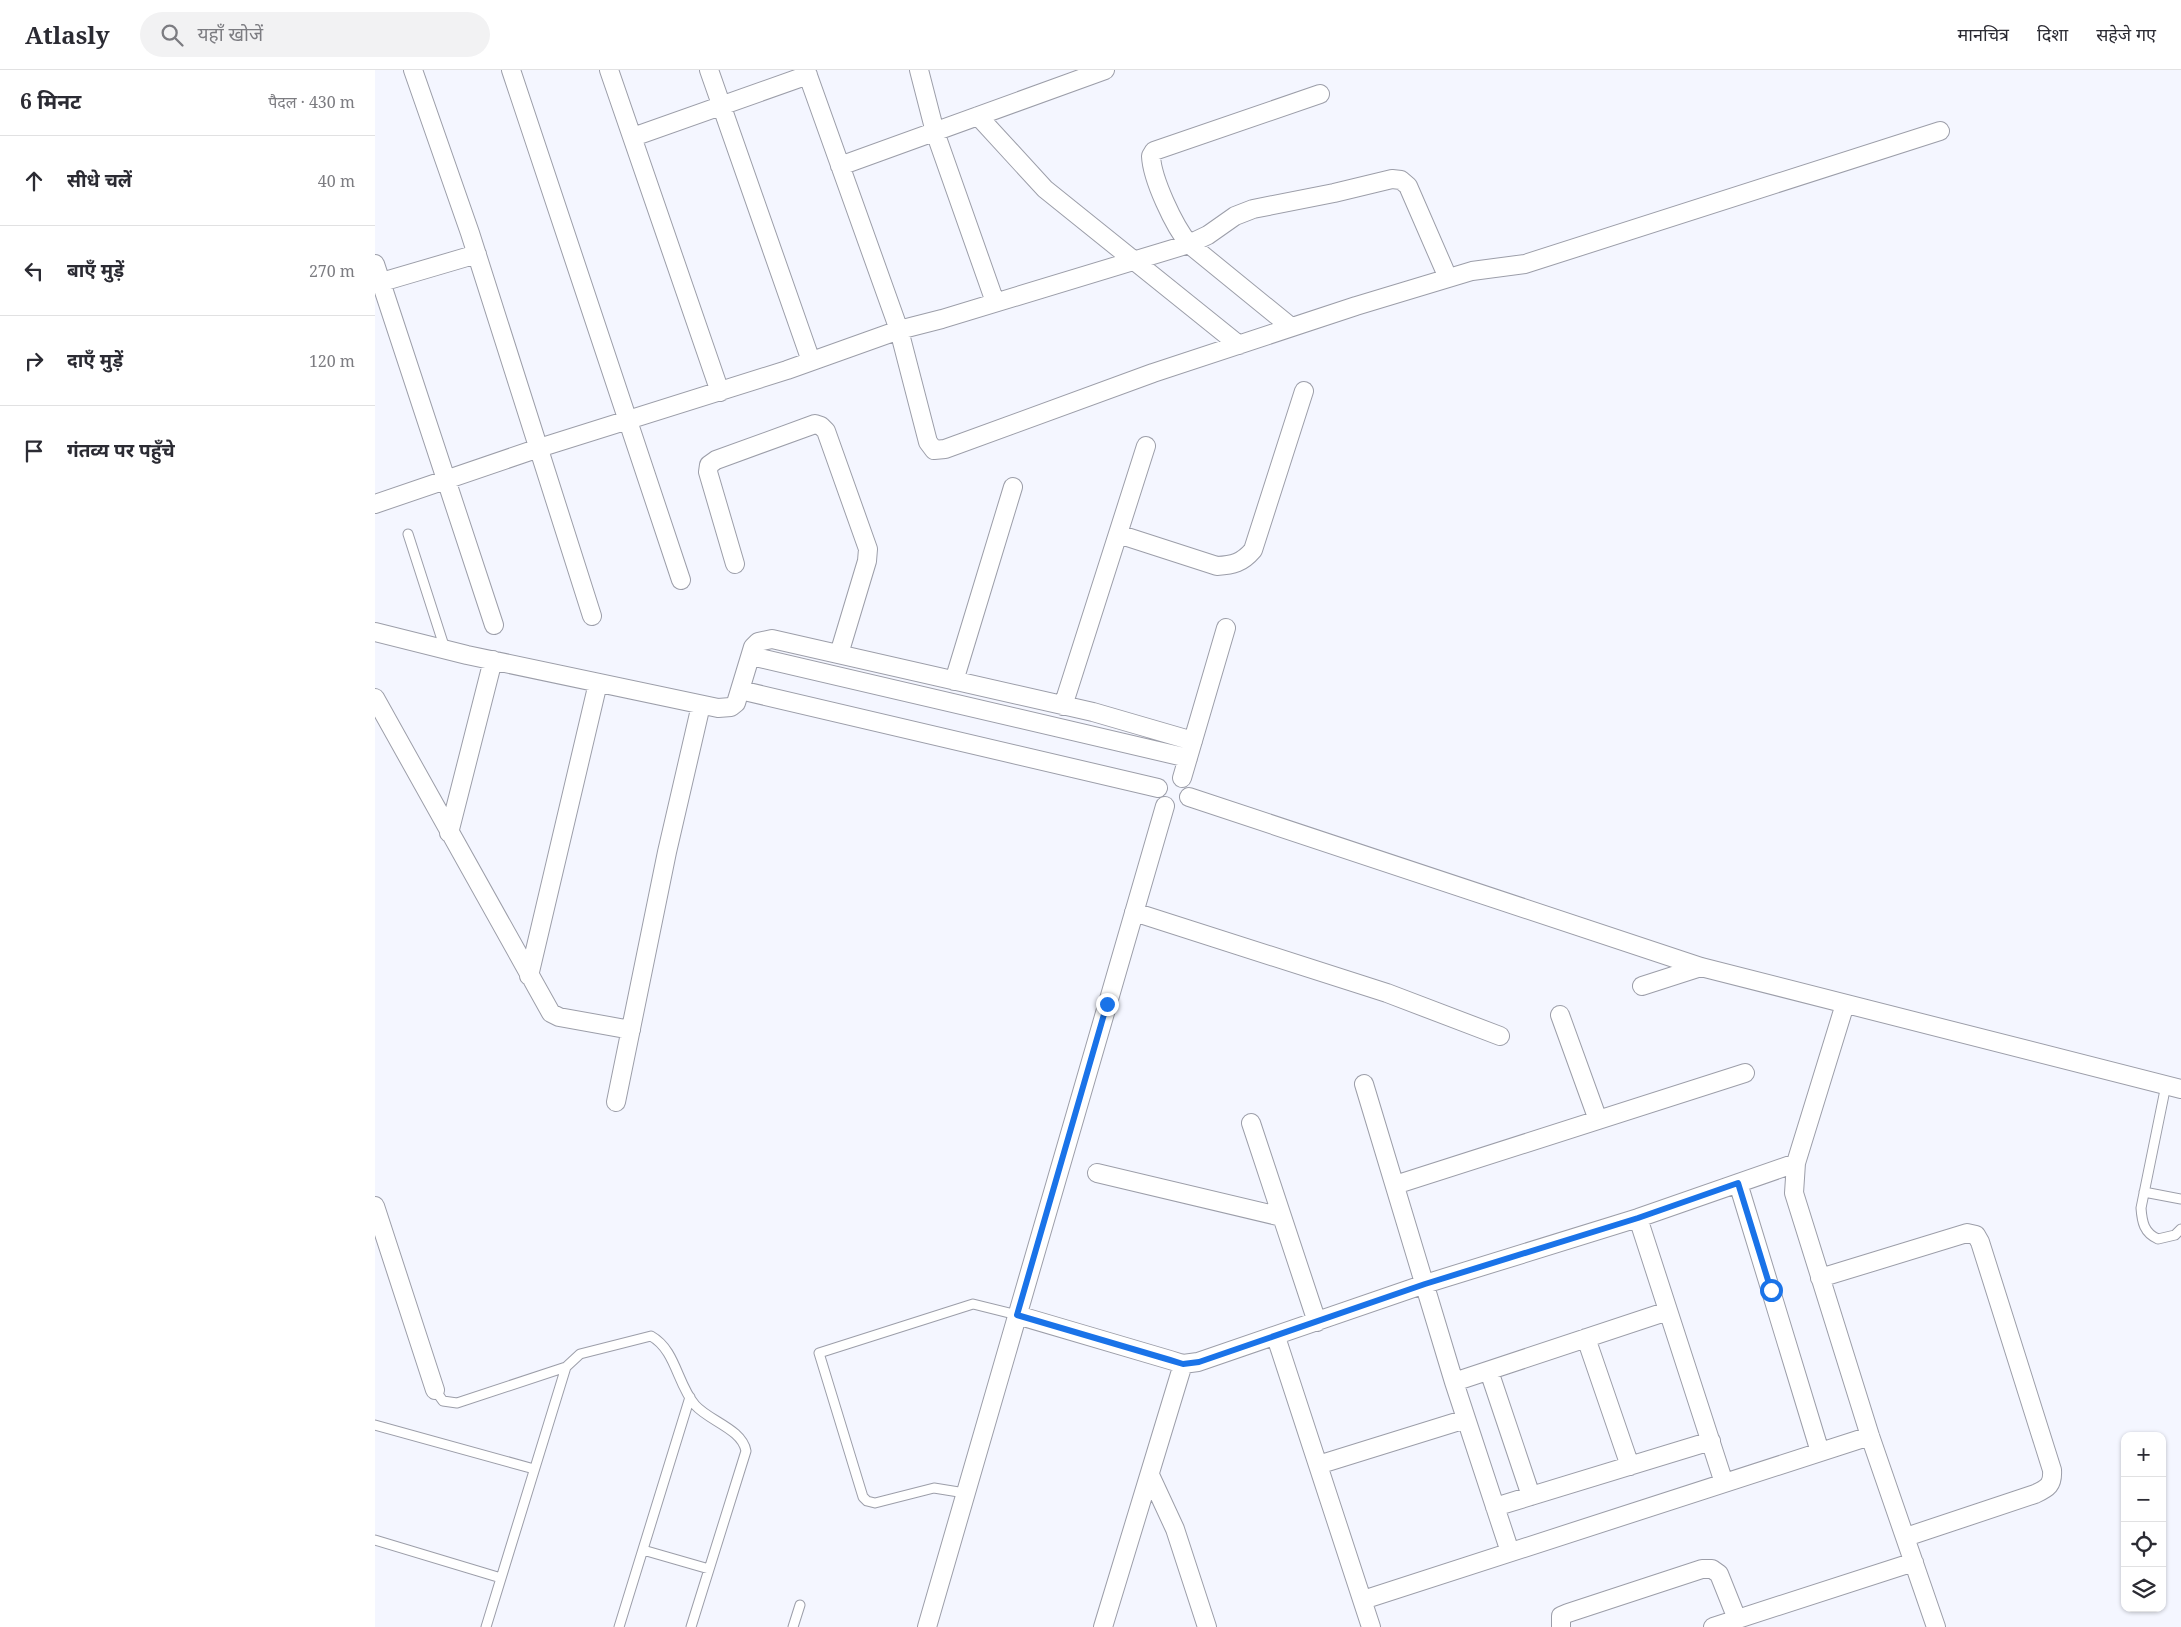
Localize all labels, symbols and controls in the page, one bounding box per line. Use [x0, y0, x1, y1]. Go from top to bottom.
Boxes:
search box [140, 12, 490, 57]
text: Atlasly [25, 18, 110, 51]
icon: search [158, 21, 186, 49]
text: यहाँ खोजें [198, 21, 263, 47]
text: मानचित्र [1958, 22, 2009, 46]
text: दिशा [2037, 22, 2068, 46]
text: सहेजे गए [2096, 22, 2156, 46]
text: 6 मिनट [20, 87, 81, 115]
text: पैदल · 430 m [268, 91, 355, 113]
icon: ahead [20, 167, 48, 195]
text: सीधे चलें [67, 167, 132, 193]
text: 40 m [318, 170, 355, 192]
icon: left [20, 257, 48, 285]
text: बाएँ मुड़ें [67, 257, 124, 283]
text: 270 m [309, 260, 355, 282]
icon: right [20, 347, 48, 375]
text: दाएँ मुड़ें [67, 347, 123, 373]
text: 120 m [309, 350, 355, 372]
icon: arrive [20, 437, 48, 465]
text: गंतव्य पर पहुँचे [67, 437, 175, 463]
route end [1096, 993, 1119, 1016]
route start [1760, 1279, 1783, 1302]
map controls [2121, 1432, 2166, 1612]
button: + [2121, 1432, 2166, 1477]
button: − [2121, 1477, 2166, 1522]
button: locate [2121, 1522, 2166, 1567]
button: layers [2121, 1567, 2166, 1612]

